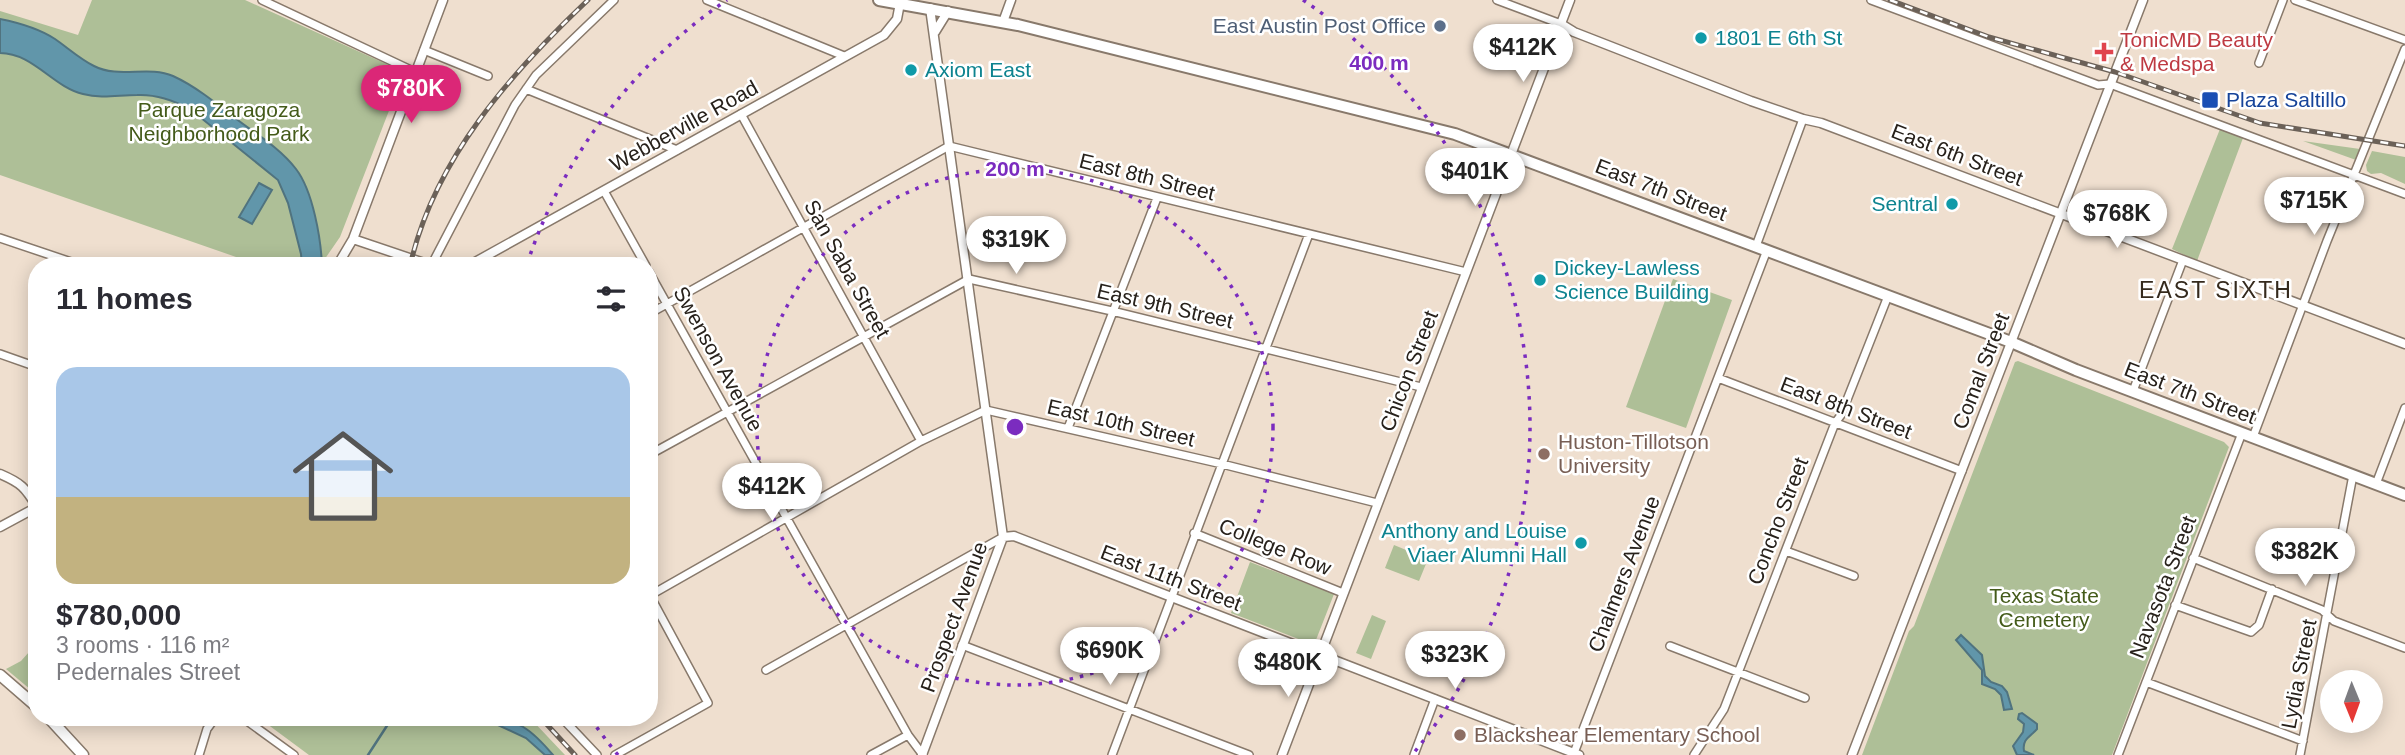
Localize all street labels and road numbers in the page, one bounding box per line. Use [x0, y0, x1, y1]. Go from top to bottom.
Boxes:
street label: Webberville Road [606, 75, 762, 176]
street label: East 6th Street [1888, 119, 2026, 190]
street label: East 8th Street [1077, 149, 1217, 205]
street label: East 7th Street [1592, 154, 1730, 225]
street label: San Saba Street [800, 196, 895, 342]
street label: East 9th Street [1095, 279, 1236, 332]
street label: Swenson Avenue [669, 282, 768, 435]
street label: Chicon Street [1375, 307, 1442, 434]
street label: Comal Street [1948, 309, 2013, 432]
street label: East 7th Street [2121, 357, 2259, 428]
street label: East 8th Street [1777, 372, 1915, 443]
street label: East 10th Street [1045, 394, 1197, 451]
street label: Concho Street [1743, 454, 1812, 588]
street label: Chalmers Avenue [1583, 493, 1664, 655]
street label: Navasota Street [2125, 512, 2200, 661]
street label: College Row [1216, 514, 1335, 580]
street label: Prospect Avenue [916, 538, 991, 695]
street label: East 11th Street [1097, 540, 1245, 615]
street label: Lydia Street [2277, 617, 2320, 731]

